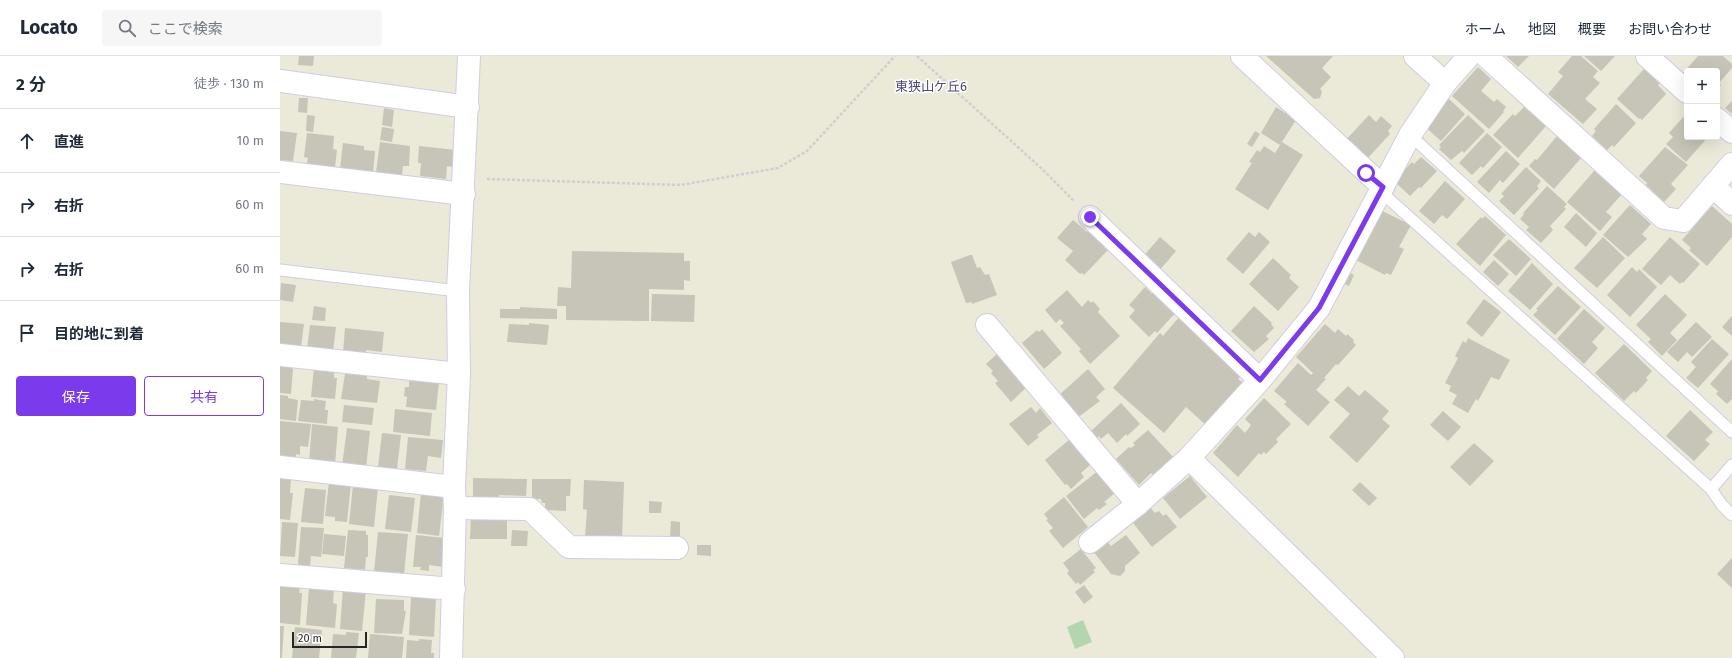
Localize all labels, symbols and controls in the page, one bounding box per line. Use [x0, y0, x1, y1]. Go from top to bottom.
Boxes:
search box [102, 10, 382, 46]
text: Locato [20, 16, 78, 39]
icon: search [116, 17, 138, 39]
text: ここで検索 [148, 20, 223, 38]
text: ホーム [1464, 21, 1506, 38]
text: 地図 [1528, 21, 1556, 38]
text: 概要 [1578, 21, 1606, 38]
text: お問い合わせ [1628, 21, 1712, 38]
map controls [1684, 68, 1720, 140]
button: + [1684, 68, 1720, 104]
text: 2 分 [16, 74, 46, 95]
text: 徒歩 · 130 m [194, 76, 264, 91]
district label: 東狭山ケ丘6 [895, 79, 967, 94]
button: − [1684, 104, 1720, 140]
icon: ahead [16, 130, 38, 152]
text: 直進 [54, 133, 84, 151]
text: 10 m [237, 133, 264, 148]
route start [1357, 164, 1375, 182]
icon: right [16, 194, 38, 216]
text: 右折 [54, 197, 84, 215]
text: 60 m [235, 197, 264, 212]
route end [1081, 208, 1099, 226]
icon: right [16, 258, 38, 280]
text: 右折 [54, 261, 84, 279]
text: 60 m [235, 261, 264, 276]
icon: arrive [16, 322, 38, 344]
text: 目的地に到着 [54, 325, 144, 343]
button: 保存 [16, 376, 136, 416]
button: 共有 [144, 376, 264, 416]
scale bar [292, 630, 367, 649]
text: 20 m [298, 632, 322, 645]

